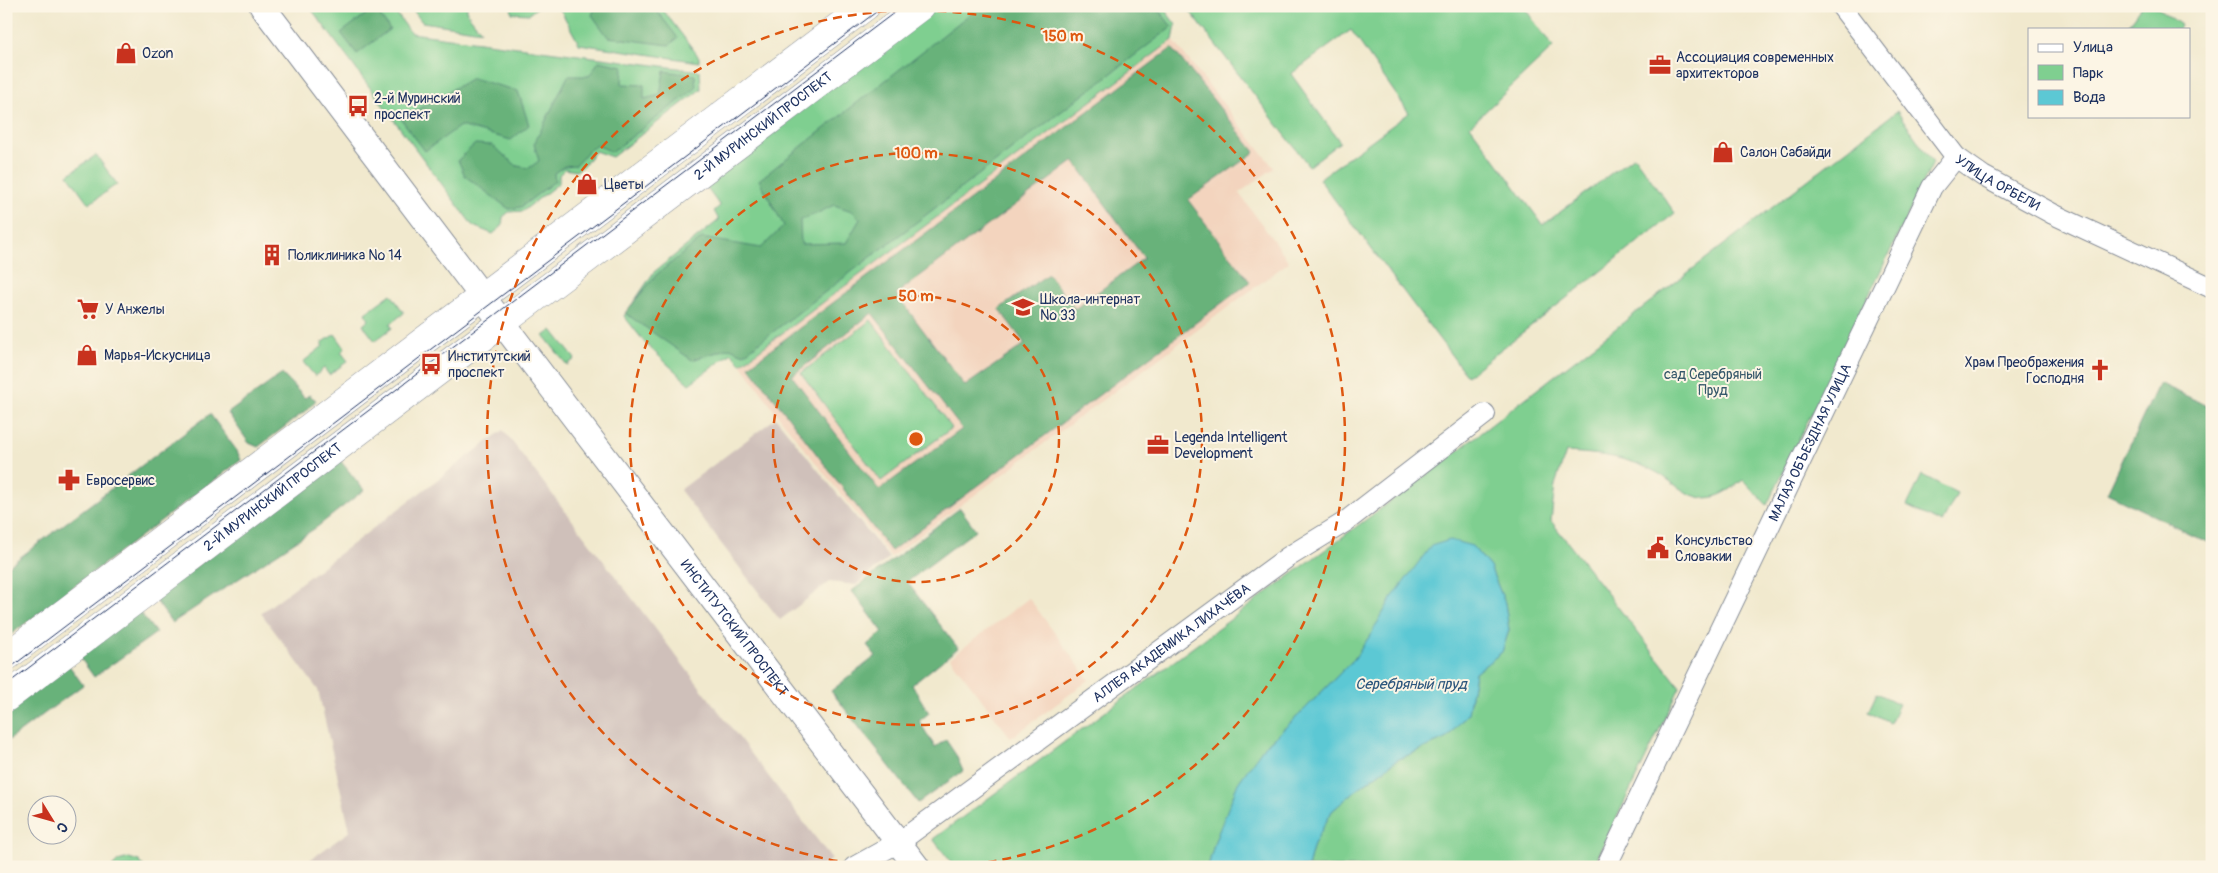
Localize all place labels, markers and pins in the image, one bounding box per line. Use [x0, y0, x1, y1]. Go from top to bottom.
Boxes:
shop icon: Ozon [113, 40, 139, 66]
place label: Ozon [142, 45, 174, 62]
place label: Ассоциация современных архитекторов [1676, 49, 1834, 82]
office icon: Ассоциация современных архитекторов [1647, 52, 1673, 78]
place label: 2-й Муринский проспект [374, 90, 461, 123]
bus stop icon: 2-й Муринский проспект [345, 93, 371, 119]
shop icon: Салон Сабайди [1710, 139, 1736, 165]
place label: Салон Сабайди [1740, 144, 1831, 161]
shop icon: Цветы [574, 171, 600, 197]
place label: Цветы [604, 176, 644, 193]
building icon: Поликлиника № 14 [259, 242, 285, 268]
place label: Поликлиника № 14 [288, 247, 402, 264]
place label: Школа-интернат № 33 [1040, 291, 1140, 324]
school or university icon: Школа-интернат № 33 [1010, 294, 1036, 320]
supermarket icon: У Анжелы [75, 296, 101, 322]
place label: У Анжелы [105, 301, 165, 318]
shop icon: Марья-Искусница [74, 342, 100, 368]
place label: Марья-Искусница [104, 347, 211, 364]
place label: Институтский проспект [448, 348, 531, 381]
bus stop icon: Институтский проспект [418, 351, 444, 377]
place label: Храм Преображения Господня [1965, 354, 2084, 387]
church icon: Храм Преображения Господня [2087, 357, 2113, 383]
place label: Legenda Intelligent Development [1174, 429, 1288, 462]
centre of rings [907, 430, 925, 448]
office icon: Legenda Intelligent Development [1145, 432, 1171, 458]
pharmacy icon: Евросервис [56, 467, 82, 493]
place label: Евросервис [86, 472, 155, 489]
place label: Консульство Словакии [1675, 532, 1753, 565]
public building icon: Консульство Словакии [1645, 535, 1671, 561]

